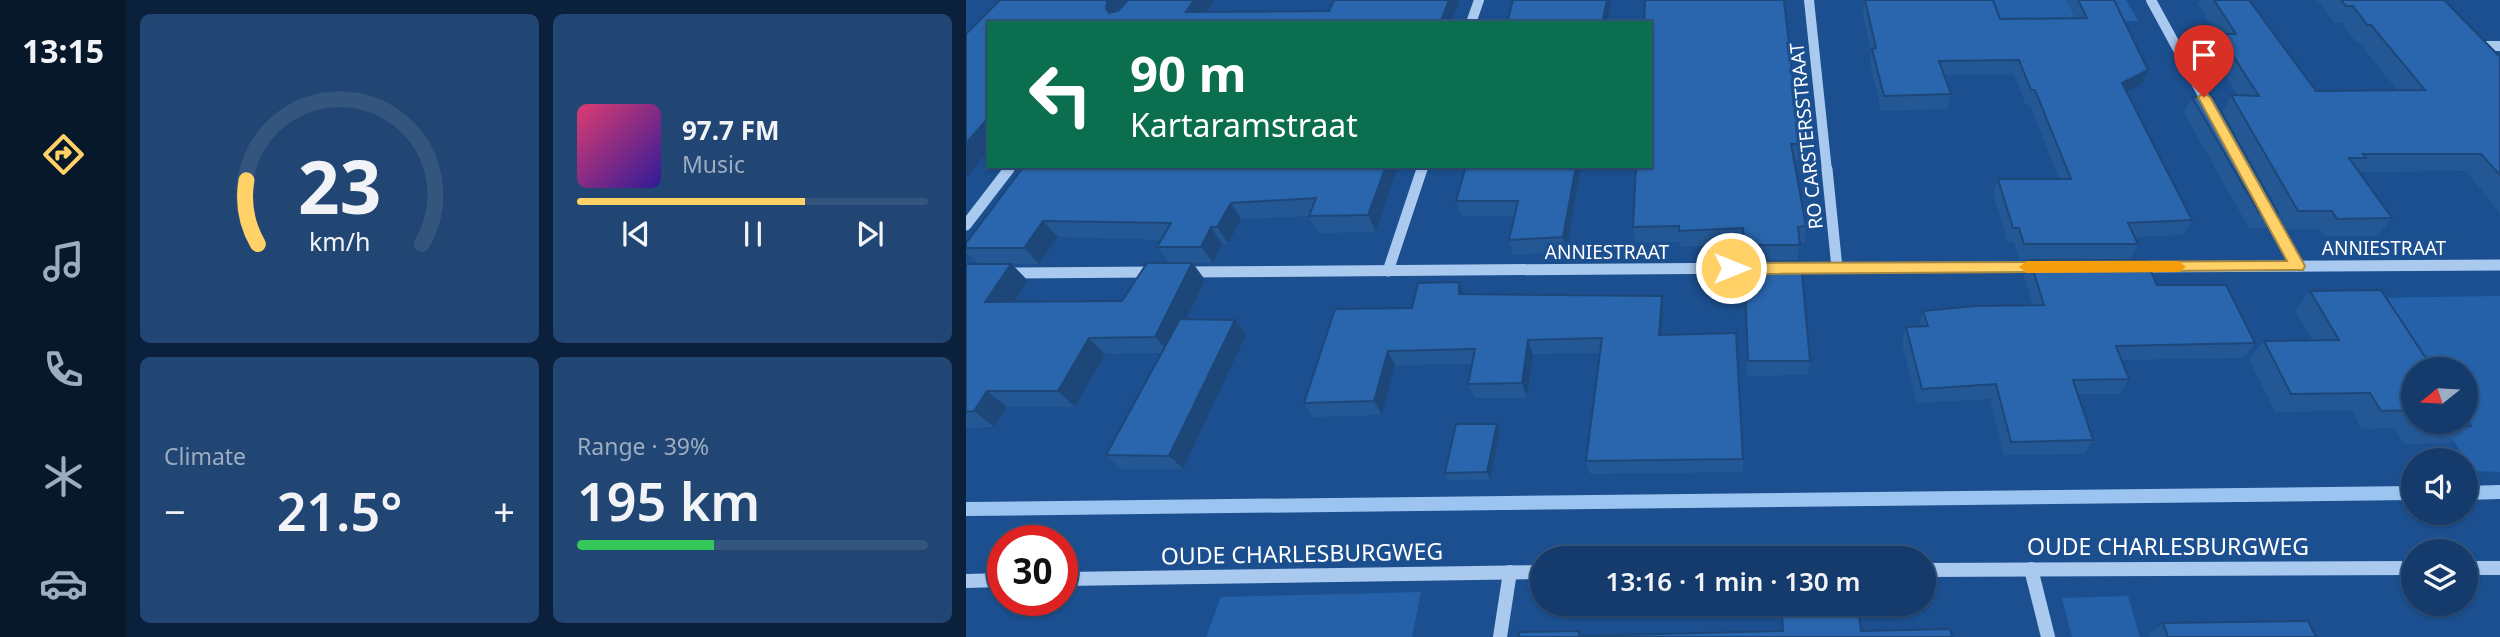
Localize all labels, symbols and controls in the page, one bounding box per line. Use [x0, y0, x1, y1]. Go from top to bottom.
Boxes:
pin [2174, 25, 2234, 97]
text: 13:15 [22, 29, 104, 72]
icon: arrive [2185, 36, 2223, 74]
text: 90 m [1130, 40, 1247, 106]
street label: RO CARSTERSSTRAAT [1783, 41, 1829, 231]
icon: left [1015, 49, 1106, 140]
text: Kartaramstraat [1130, 103, 1358, 146]
text: 97.7 FM [682, 112, 779, 148]
icon: directions [39, 130, 88, 179]
text: 23 [298, 137, 381, 236]
text: Music [682, 148, 745, 180]
icon: previous [617, 215, 655, 253]
icon: pause [734, 215, 772, 253]
icon: next [851, 215, 889, 253]
text: km/h [309, 224, 370, 258]
position arrow [1694, 231, 1768, 305]
street label: ANNIESTRAAT [2322, 235, 2447, 261]
icon: music [39, 237, 88, 286]
street label: ANNIESTRAAT [1545, 239, 1670, 265]
icon: phone [39, 345, 88, 394]
north arrow [2401, 357, 2478, 434]
map controls [2401, 357, 2478, 616]
text: Range · 39% [577, 430, 709, 462]
text: Climate [164, 440, 246, 472]
button: sound [2401, 448, 2478, 525]
icon: climate [39, 452, 88, 501]
text: 195 km [577, 465, 760, 536]
text: 21.5° [277, 475, 402, 546]
text: − [164, 485, 186, 537]
text: + [493, 485, 515, 537]
speed limit sign: 30 [987, 525, 1078, 616]
street label: OUDE CHARLESBURGWEG [2027, 530, 2309, 562]
street label: OUDE CHARLESBURGWEG [1161, 535, 1443, 571]
button: layers [2401, 539, 2478, 616]
icon: car [39, 559, 88, 608]
text: 13:16 · 1 min · 130 m [1606, 563, 1860, 599]

